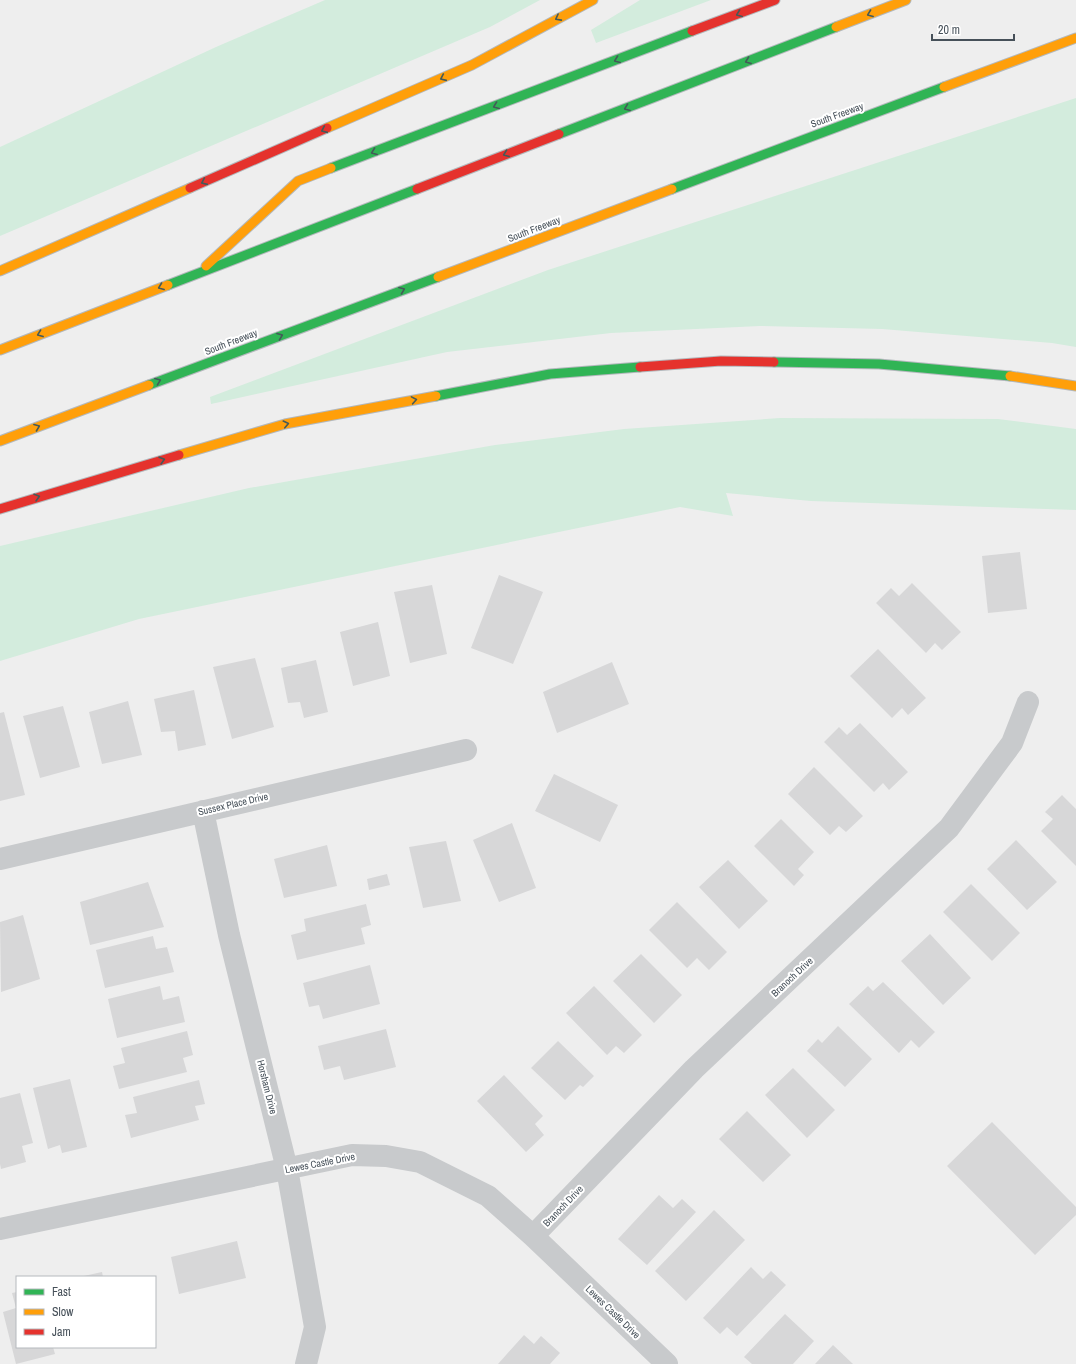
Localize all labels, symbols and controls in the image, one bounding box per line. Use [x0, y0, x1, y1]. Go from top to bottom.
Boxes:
one-way arrow [735, 9, 742, 17]
one-way arrow [866, 10, 873, 18]
one-way arrow [555, 14, 563, 21]
scale bar [932, 16, 1014, 42]
text: 20 m [938, 22, 960, 38]
one-way arrow [614, 55, 621, 63]
one-way arrow [745, 56, 752, 64]
one-way arrow [439, 73, 446, 81]
street label: South Freeway [809, 99, 866, 131]
one-way arrow [492, 101, 499, 109]
one-way arrow [623, 103, 630, 111]
one-way arrow [320, 125, 327, 133]
one-way arrow [371, 147, 378, 155]
one-way arrow [502, 150, 509, 158]
one-way arrow [201, 177, 209, 185]
street label: South Freeway [506, 213, 563, 245]
one-way arrow [158, 283, 165, 291]
one-way arrow [398, 287, 405, 295]
street label: South Freeway [203, 326, 260, 358]
one-way arrow [37, 330, 44, 338]
one-way arrow [276, 332, 283, 340]
one-way arrow [155, 378, 162, 386]
one-way arrow [411, 396, 417, 404]
one-way arrow [283, 420, 290, 428]
one-way arrow [33, 423, 40, 432]
one-way arrow [158, 456, 165, 465]
one-way arrow [33, 493, 40, 502]
street label: Sussex Place Drive [197, 790, 270, 818]
street label: Branoch Drive [768, 954, 816, 1000]
street label: Horsham Drive [254, 1059, 280, 1116]
street label: Lewes Castle Drive [284, 1150, 357, 1176]
street label: Branoch Drive [540, 1182, 586, 1229]
legend [16, 1276, 156, 1348]
street label: Lewes Castle Drive [583, 1283, 643, 1342]
text: Fast [52, 1284, 71, 1300]
text: Slow [52, 1304, 74, 1320]
text: Jam [52, 1324, 71, 1340]

